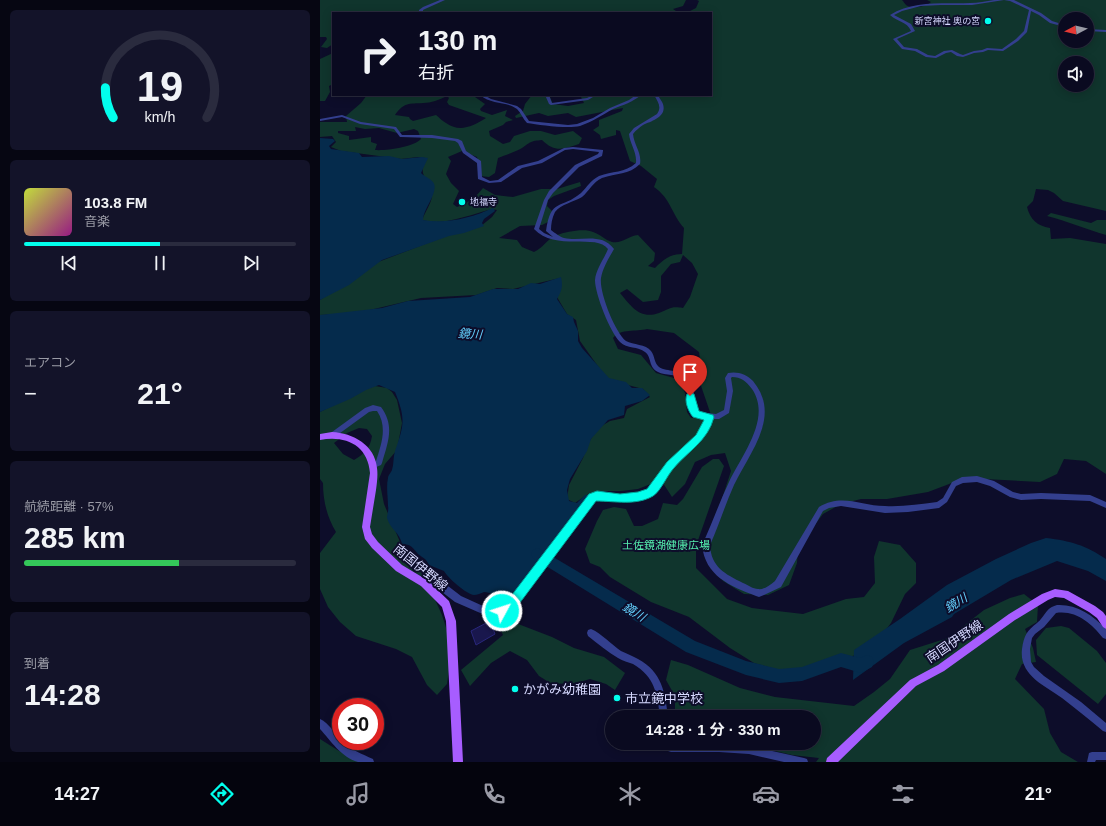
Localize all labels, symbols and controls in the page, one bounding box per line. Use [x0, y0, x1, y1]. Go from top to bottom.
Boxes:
north arrow [1058, 12, 1094, 48]
map controls [1058, 12, 1094, 92]
place label: 新宮神社 奥の宮 [914, 16, 980, 26]
marker: 新宮神社 奥の宮 [983, 16, 993, 26]
text: 130 m [418, 25, 497, 56]
icon: right [352, 28, 404, 80]
button: sound [1058, 56, 1094, 92]
text: 19 [137, 63, 183, 110]
text: 右折 [418, 63, 454, 83]
text: km/h [145, 109, 176, 125]
text: 103.8 FM [84, 194, 147, 211]
marker: 地福寺 [457, 197, 467, 207]
place label: 地福寺 [470, 197, 497, 207]
text: 音楽 [84, 214, 110, 229]
icon: previous [58, 252, 80, 274]
icon: pause [149, 252, 171, 274]
icon: next [240, 252, 262, 274]
water label: 鏡川 [458, 326, 484, 342]
text: エアコン [24, 355, 76, 370]
pin [673, 355, 707, 396]
icon: arrive [679, 361, 701, 383]
text: 21° [137, 377, 183, 410]
text: − [24, 381, 37, 406]
text: + [283, 381, 296, 406]
text: 航続距離 · 57% [24, 499, 114, 514]
text: 285 km [24, 521, 126, 554]
park label: 土佐鏡湖健康広場 [622, 539, 710, 551]
street label: 南国伊野線 [391, 541, 451, 594]
position arrow [481, 590, 523, 632]
water label: 鏡川 [942, 590, 972, 615]
water label: 鏡川 [620, 600, 650, 625]
street label: 南国伊野線 [923, 617, 985, 666]
text: 到着 [24, 656, 50, 671]
text: 14:28 [24, 678, 101, 711]
place label: かがみ幼稚園 [523, 682, 601, 697]
marker: かがみ幼稚園 [510, 684, 520, 694]
place label: 市立鏡中学校 [625, 691, 703, 706]
marker: 市立鏡中学校 [612, 693, 622, 703]
speed limit sign: 30 [332, 698, 384, 750]
text: 14:28 · 1 分 · 330 m [645, 721, 781, 738]
icon: directions [208, 780, 236, 808]
icon: music [344, 780, 372, 808]
icon: phone [480, 780, 508, 808]
icon: climate [616, 780, 644, 808]
icon: car [752, 780, 780, 808]
icon: filters [889, 780, 917, 808]
text: 14:27 [54, 784, 100, 804]
text: 21° [1025, 784, 1052, 804]

